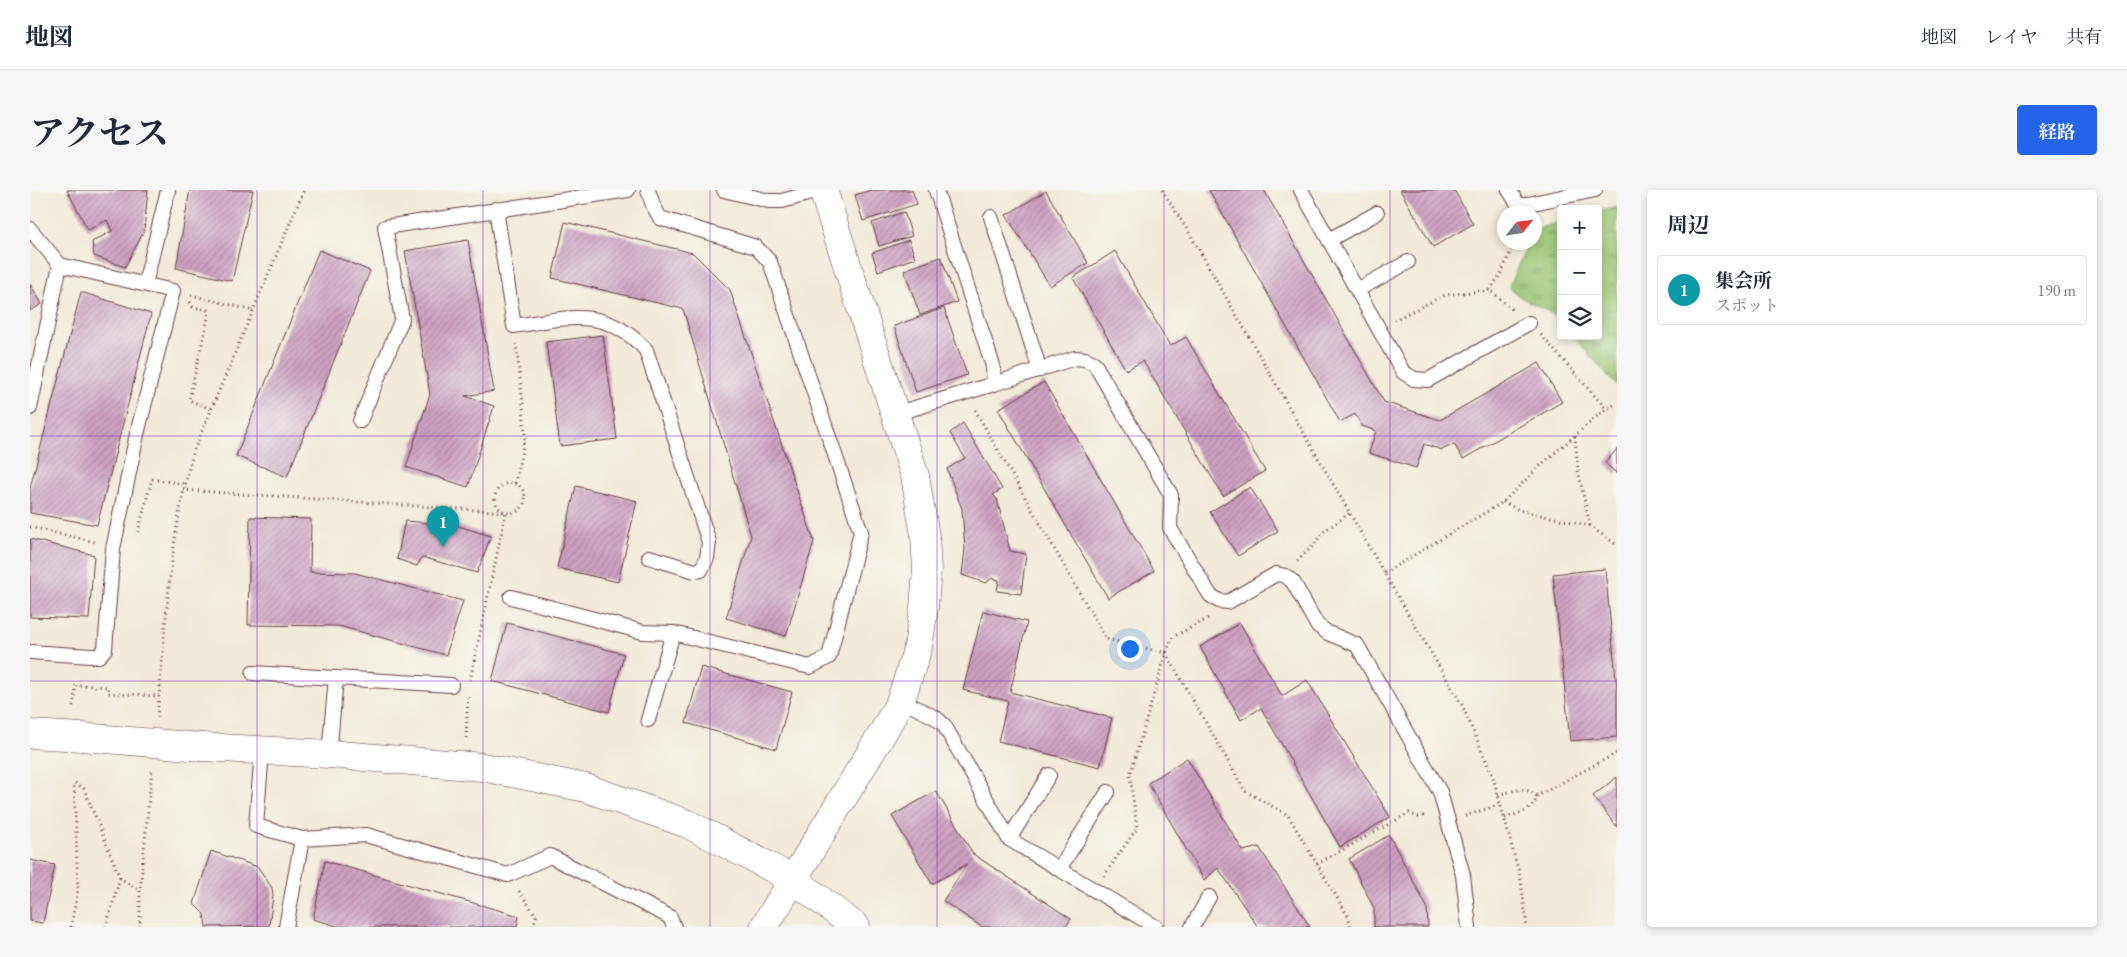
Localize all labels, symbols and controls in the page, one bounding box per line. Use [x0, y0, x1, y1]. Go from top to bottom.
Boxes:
text: 地図 [25, 21, 73, 52]
text: 地図 [1921, 25, 1957, 48]
text: レイヤ [1985, 25, 2038, 48]
text: 共有 [2066, 25, 2102, 48]
button: 経路 [2017, 105, 2097, 155]
text: アクセス [30, 110, 169, 155]
north arrow [1497, 205, 1542, 250]
map controls [1557, 205, 1602, 340]
button: + [1557, 205, 1602, 250]
text: 周辺 [1667, 211, 1709, 238]
button: − [1557, 250, 1602, 295]
text: 集会所 [1715, 268, 1772, 293]
text: 1 [1680, 280, 1688, 301]
text: 190 m [2037, 280, 2076, 301]
button: layers [1557, 295, 1602, 340]
text: スポット [1715, 295, 1779, 316]
pin: 1 [427, 506, 459, 547]
your location [1117, 636, 1143, 662]

